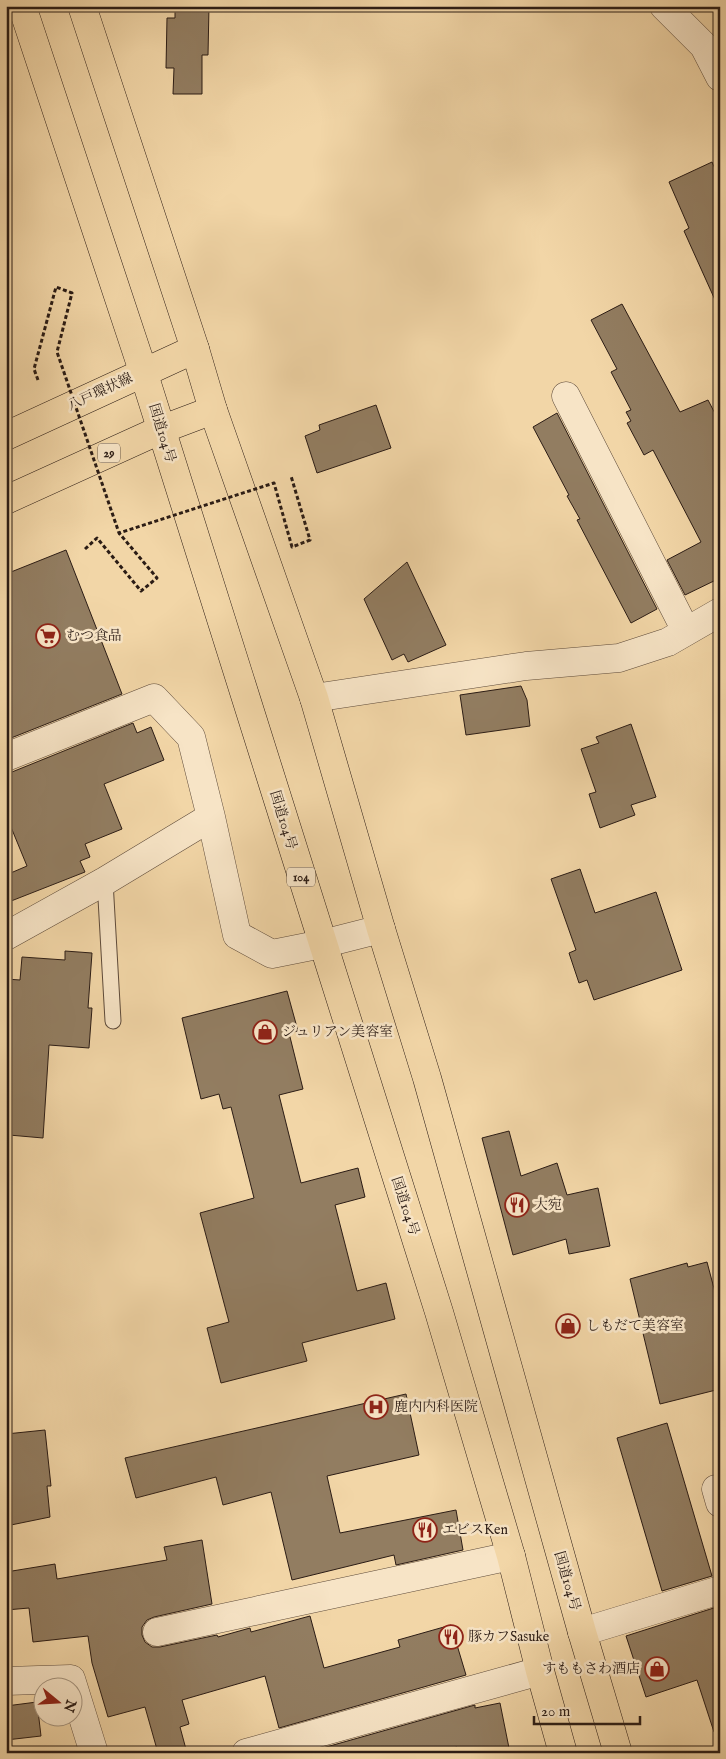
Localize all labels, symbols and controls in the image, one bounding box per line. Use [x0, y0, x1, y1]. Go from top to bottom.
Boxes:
street label: 八戸環状線 [64, 369, 136, 415]
street label: 国道104号 [144, 401, 180, 465]
road number: 29 [98, 443, 120, 462]
supermarket icon: むつ食品 [35, 623, 61, 649]
place label: むつ食品 [66, 627, 122, 645]
street label: 国道104号 [265, 788, 301, 852]
road number: 104 [287, 868, 315, 886]
shop icon: ジュリアン美容室 [252, 1019, 278, 1045]
place label: ジュリアン美容室 [282, 1023, 393, 1041]
street label: 国道104号 [387, 1174, 423, 1238]
restaurant icon: 大宛 [504, 1192, 530, 1218]
place label: 大宛 [534, 1196, 562, 1214]
shop icon: しもだて美容室 [555, 1313, 581, 1339]
place label: しもだて美容室 [586, 1317, 684, 1335]
hospital icon: 鹿内内科医院 [363, 1394, 389, 1420]
place label: 鹿内内科医院 [394, 1398, 478, 1416]
restaurant icon: エビスKen [412, 1517, 438, 1543]
place label: エビスKen [442, 1521, 509, 1539]
street label: 国道104号 [550, 1549, 584, 1613]
restaurant icon: 豚カフSasuke [438, 1624, 464, 1650]
place label: 豚カフSasuke [468, 1628, 550, 1646]
shop icon: すももさわ酒店 [644, 1656, 670, 1682]
place label: すももさわ酒店 [542, 1660, 640, 1678]
north arrow [32, 1676, 82, 1726]
scale bar [534, 1694, 640, 1726]
text: N [59, 1696, 80, 1714]
text: 20 m [541, 1702, 571, 1721]

